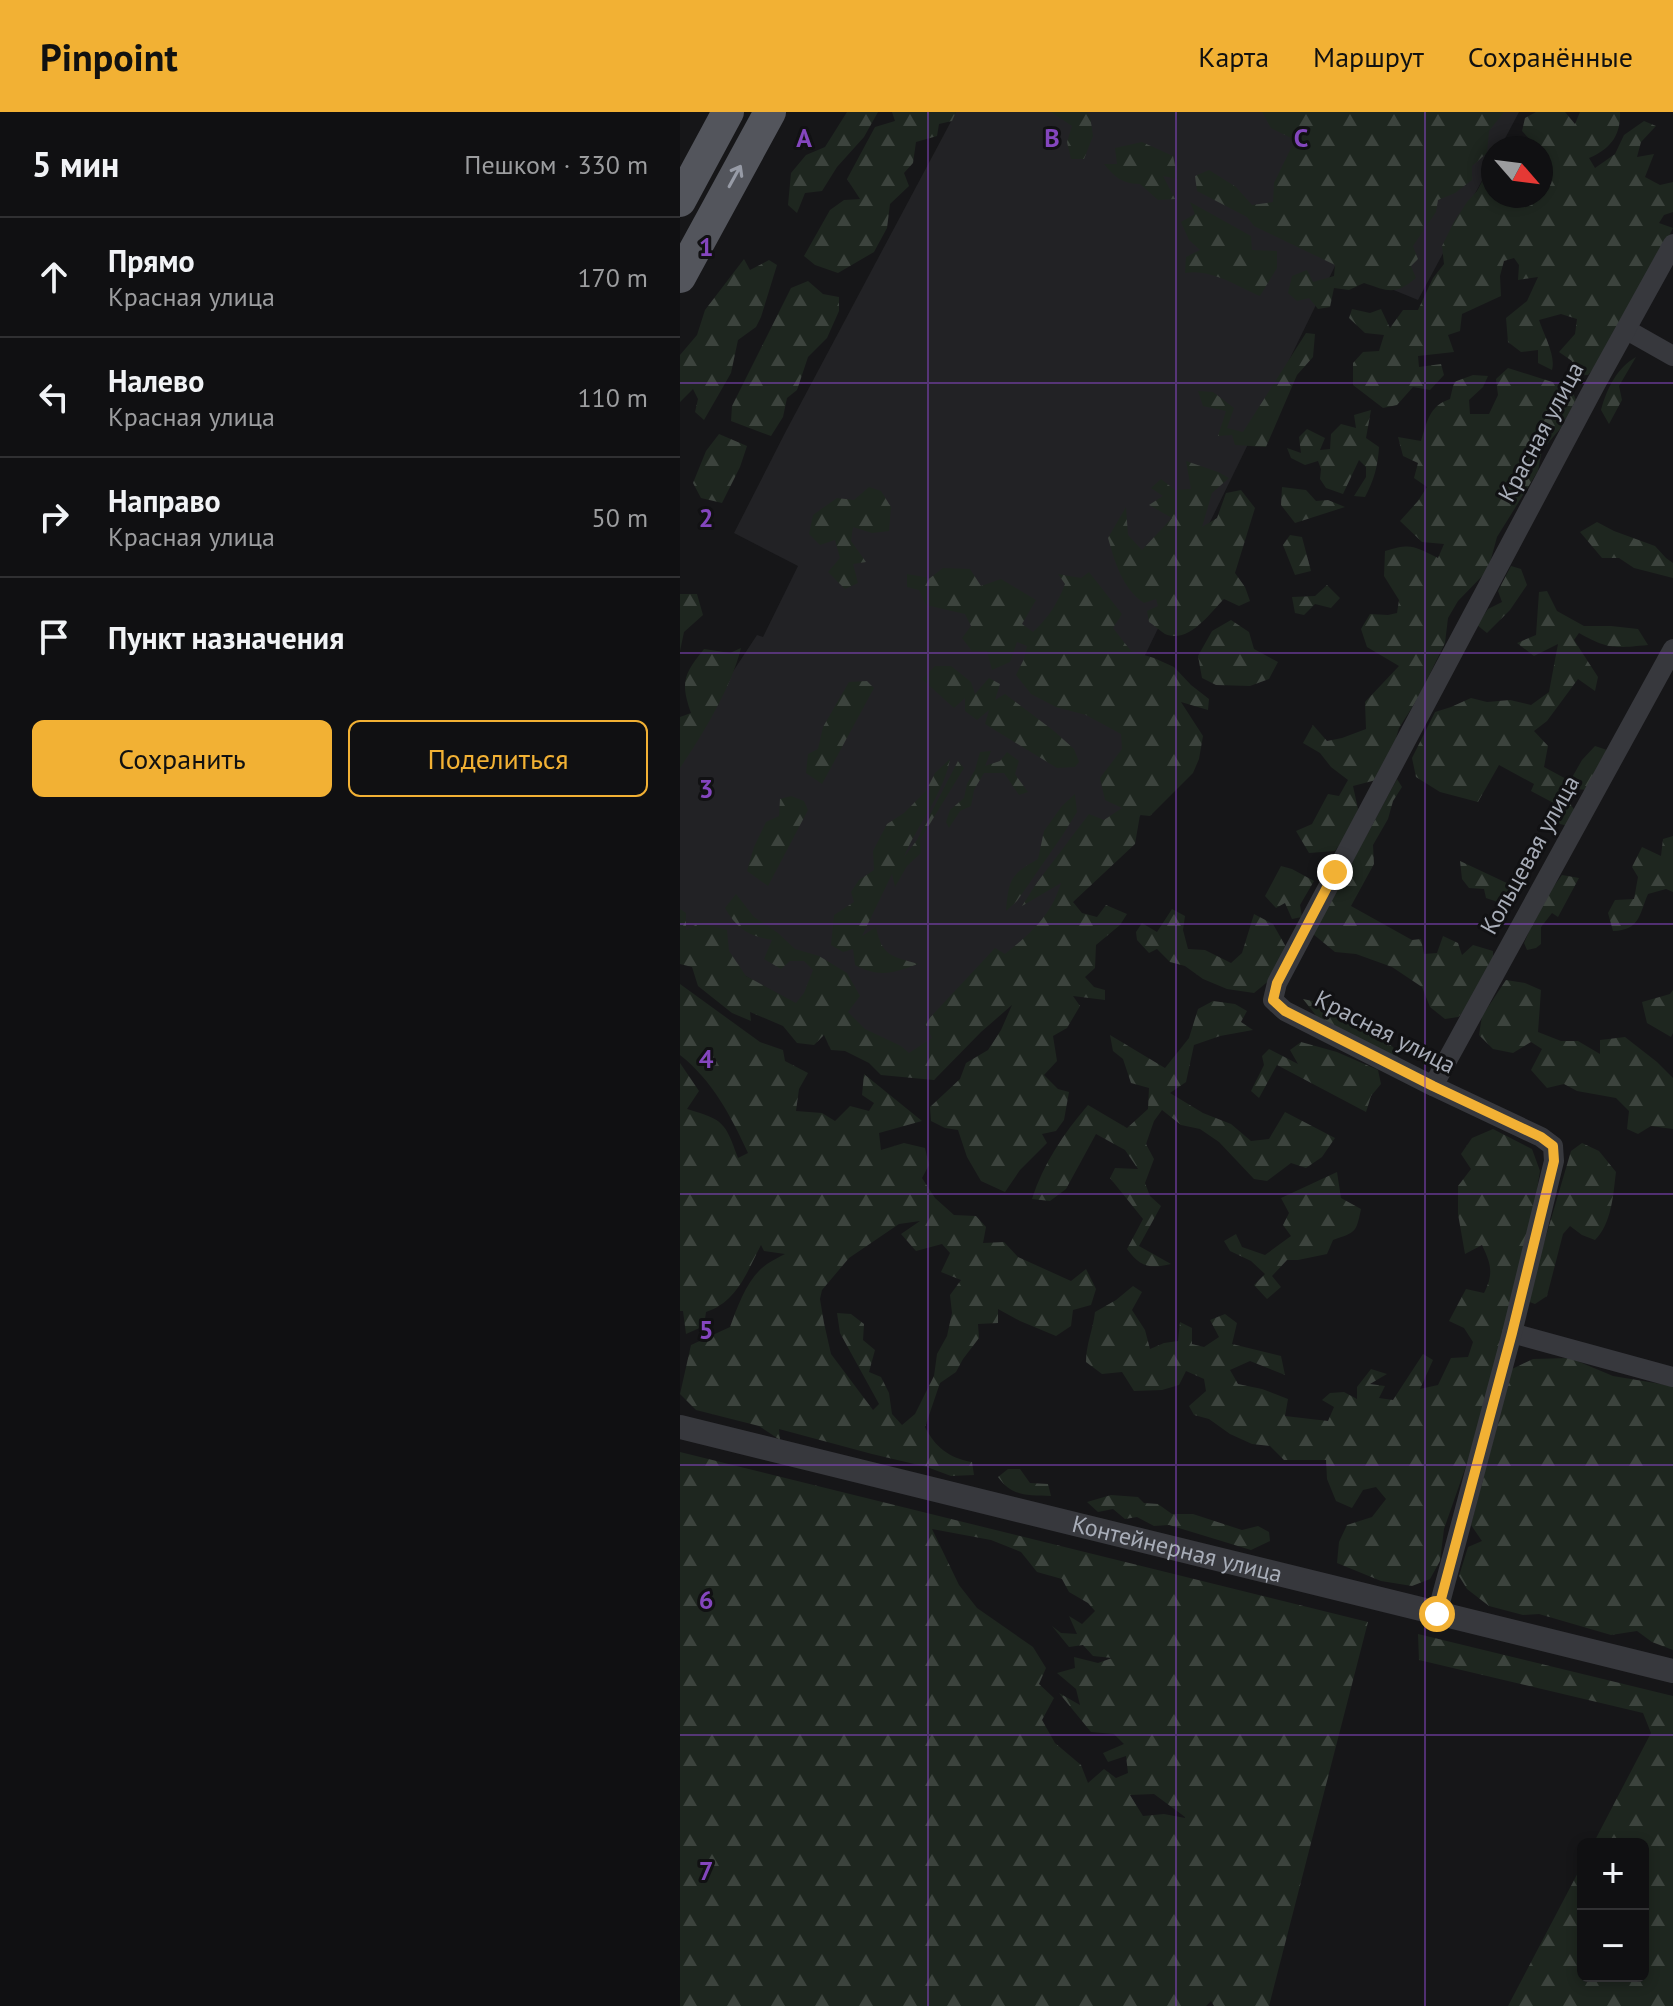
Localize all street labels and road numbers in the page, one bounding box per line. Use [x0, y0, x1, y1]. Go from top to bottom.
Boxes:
street label: Красная улица [1491, 356, 1590, 507]
street label: Кольцевая улица [1473, 770, 1586, 940]
street label: Красная улица [1310, 983, 1461, 1080]
street label: Контейнерная улица [1069, 1508, 1286, 1589]

